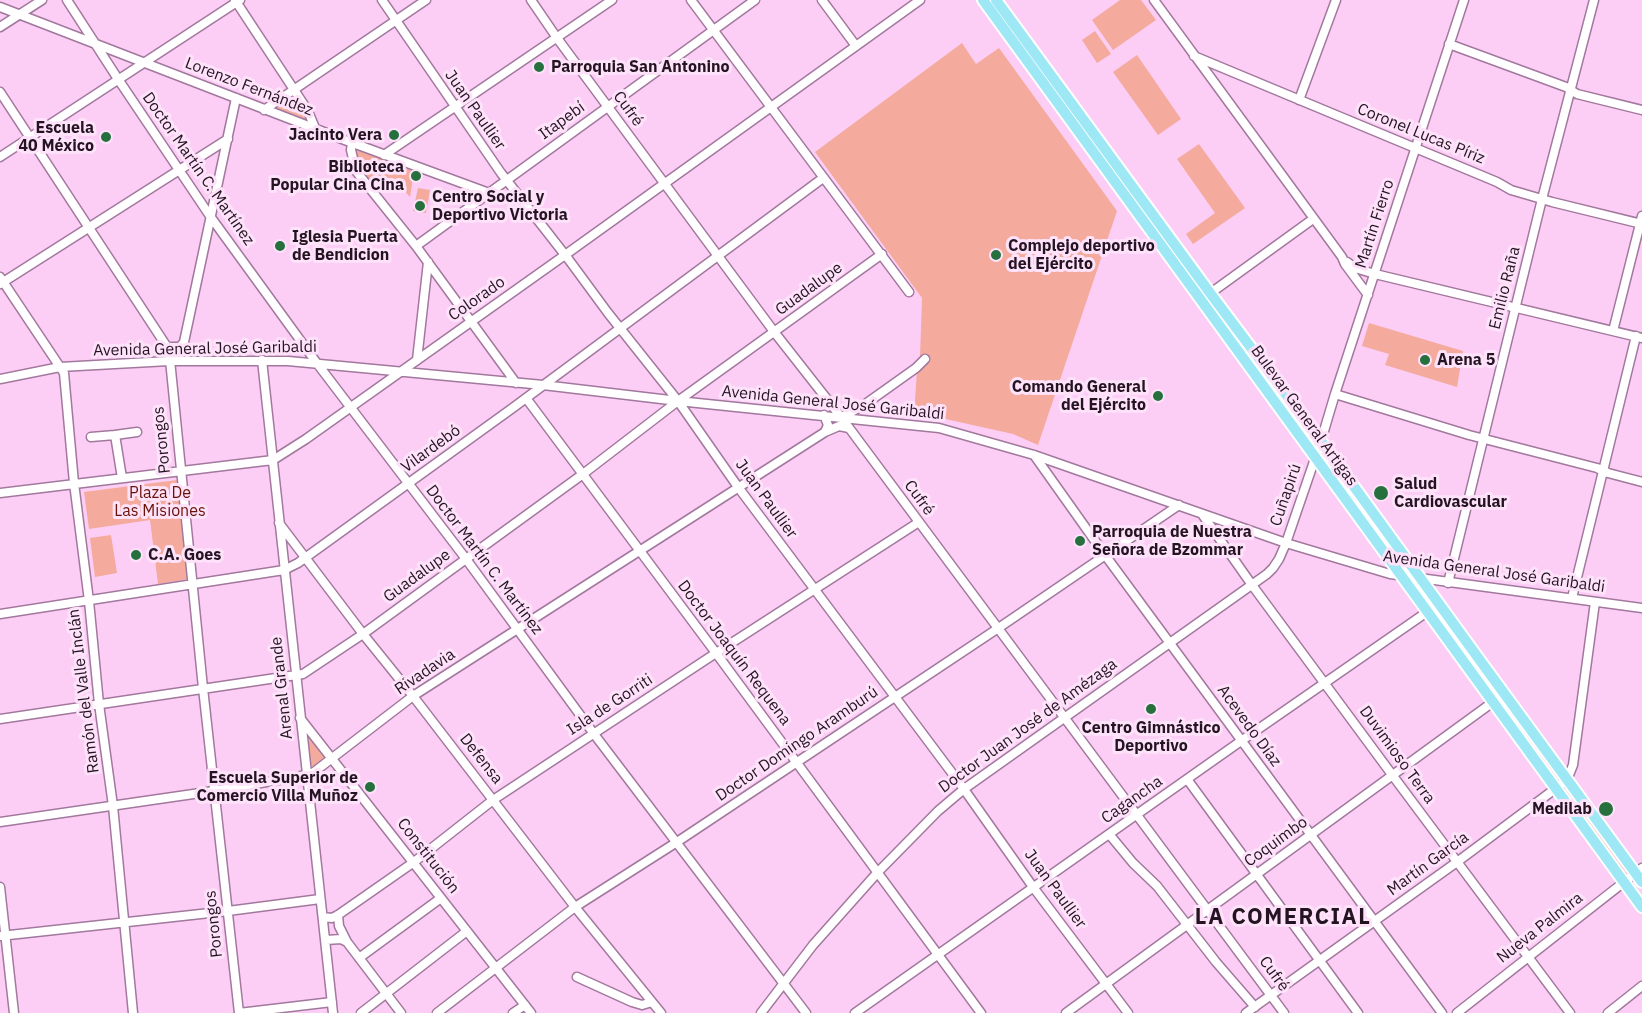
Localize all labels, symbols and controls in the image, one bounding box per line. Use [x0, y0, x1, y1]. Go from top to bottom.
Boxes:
street label: Lorenzo Fernández [182, 54, 316, 120]
place label: Parroquia San Antonino [551, 57, 730, 77]
marker: Parroquia San Antonino [532, 60, 546, 74]
street label: Juan Paullier [440, 66, 510, 154]
street label: Cufré [609, 88, 647, 130]
street label: Doctor Martín C. Martínez [138, 89, 258, 249]
street label: Itapebí [535, 98, 589, 144]
street label: Coronel Lucas Píriz [1354, 100, 1488, 168]
place label: Escuela 40 México [18, 118, 94, 156]
place label: Jacinto Vera [289, 125, 382, 145]
marker: Jacinto Vera [387, 128, 401, 142]
marker: Escuela 40 México [99, 130, 113, 144]
place label: Biblioteca Popular Cina Cina [270, 157, 404, 195]
marker: Biblioteca Popular Cina Cina [409, 169, 423, 183]
street label: Martín Fierro [1352, 177, 1398, 271]
place label: Centro Social y Deportivo Victoria [432, 187, 568, 225]
marker: Centro Social y Deportivo Victoria [413, 199, 427, 213]
place label: Iglesia Puerta de Bendicion [292, 227, 398, 265]
place label: Complejo deportivo del Ejército [1008, 236, 1155, 274]
marker: Iglesia Puerta de Bendicion [273, 239, 287, 253]
street label: Emilio Raña [1485, 245, 1525, 331]
marker: Complejo deportivo del Ejército [989, 248, 1003, 262]
street label: Guadalupe [772, 258, 846, 320]
street label: Colorado [445, 273, 509, 325]
street label: Avenida General José Garibaldi [93, 337, 317, 361]
street label: Bulevar General Artigas [1246, 342, 1362, 490]
place label: Arena 5 [1437, 350, 1495, 370]
marker: Arena 5 [1418, 353, 1432, 367]
place label: Comando General del Ejército [1012, 377, 1146, 415]
street label: Avenida General José Garibaldi [721, 382, 945, 424]
marker: Comando General del Ejército [1151, 389, 1165, 403]
street label: Porongos [149, 406, 175, 474]
street label: Vilardebó [398, 421, 464, 477]
street label: Juan Paullier [731, 456, 801, 542]
street label: Cuñapirú [1266, 461, 1306, 529]
place label: Salud Cardiovascular [1394, 474, 1507, 512]
street label: Cufré [900, 477, 938, 519]
street label: Doctor Martín C. Martínez [422, 481, 546, 639]
park label: Plaza De Las Misiones [114, 483, 206, 521]
marker: Salud Cardiovascular [1372, 484, 1390, 502]
place label: Parroquia de Nuestra Señora de Bzommar [1092, 522, 1252, 560]
marker: Parroquia de Nuestra Señora de Bzommar [1073, 534, 1087, 548]
place label: C.A. Goes [148, 545, 221, 565]
street label: Guadalupe [380, 545, 454, 607]
street label: Avenida General José Garibaldi [1382, 547, 1606, 597]
marker: C.A. Goes [129, 548, 143, 562]
street label: Doctor Joaquín Requena [673, 577, 795, 729]
street label: Ramón del Valle Inclán [64, 608, 104, 774]
street label: Arenal Grande [267, 636, 297, 740]
street label: Rivadavia [391, 645, 459, 699]
street label: Doctor Juan José de Amézaga [935, 655, 1121, 797]
street label: Isla de Gorriti [564, 670, 656, 740]
street label: Acevedo Díaz [1213, 681, 1285, 771]
street label: Doctor Domingo Aramburú [712, 682, 882, 806]
marker: Centro Gimnástico Deportivo [1144, 702, 1158, 716]
street label: Duvimioso Terra [1355, 702, 1439, 808]
place label: Centro Gimnástico Deportivo [1081, 718, 1221, 756]
street label: Defensa [455, 730, 507, 788]
place label: Escuela Superior de Comercio Villa Muñoz [196, 768, 358, 806]
street label: Cagancha [1098, 772, 1166, 828]
marker: Escuela Superior de Comercio Villa Muñoz [363, 780, 377, 794]
place label: Medilab [1532, 799, 1592, 819]
marker: Medilab [1597, 800, 1615, 818]
street label: Coquimbo [1241, 813, 1311, 871]
street label: Constitución [393, 815, 463, 897]
street label: Martín García [1384, 828, 1472, 900]
street label: Juan Paullier [1020, 846, 1090, 932]
street label: Nueva Palmira [1493, 888, 1587, 968]
street label: Porongos [201, 890, 227, 958]
district label: LA COMERCIAL [1195, 905, 1371, 931]
street label: Cufré [1255, 953, 1293, 995]

